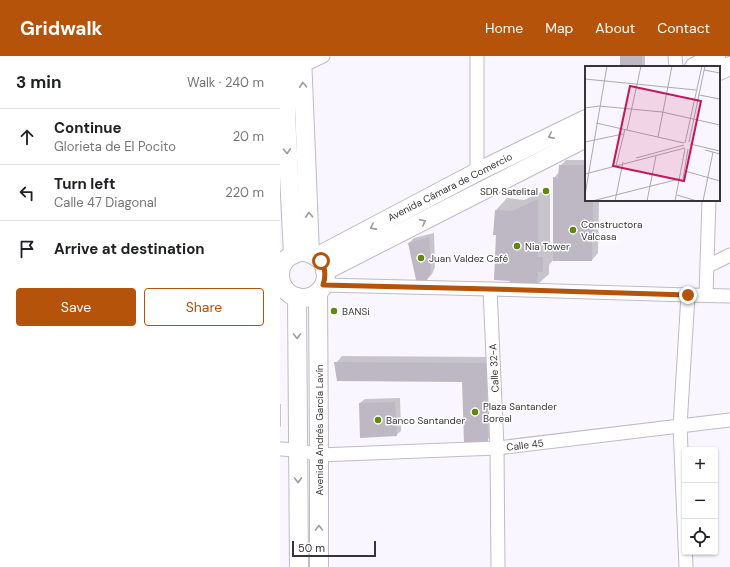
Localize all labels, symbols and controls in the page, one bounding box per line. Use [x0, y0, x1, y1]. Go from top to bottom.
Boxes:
text: Gridwalk [20, 16, 102, 41]
text: Home [485, 19, 523, 37]
text: Map [545, 19, 573, 37]
text: About [595, 19, 635, 37]
text: Contact [657, 19, 710, 37]
inset map [585, 66, 720, 201]
text: 3 min [16, 71, 61, 93]
text: Walk · 240 m [187, 74, 264, 91]
one-way arrow [298, 82, 307, 88]
text: Continue [54, 118, 122, 138]
icon: ahead [16, 126, 38, 148]
text: 20 m [233, 128, 264, 145]
one-way arrow [548, 131, 555, 139]
text: Glorieta de El Pocito [54, 138, 176, 155]
one-way arrow [283, 148, 292, 154]
street label: Avenida Cámara de Comercio [386, 150, 514, 224]
text: Turn left [54, 174, 115, 194]
icon: left [16, 182, 38, 204]
text: 220 m [225, 184, 264, 201]
place label: SDR Satelital [480, 185, 538, 198]
marker: SDR Satelital [541, 186, 551, 196]
text: Calle 47 Diagonal [54, 194, 157, 211]
one-way arrow [304, 212, 313, 218]
place label: Constructora Valcasa [581, 218, 642, 243]
one-way arrow [418, 219, 426, 227]
one-way arrow [369, 222, 377, 230]
marker: Constructora Valcasa [568, 225, 578, 235]
icon: arrive [16, 238, 38, 260]
text: Arrive at destination [54, 239, 205, 259]
place label: Nia Tower [525, 240, 570, 253]
marker: Nia Tower [512, 241, 522, 251]
route start [312, 252, 330, 270]
place label: Juan Valdez Café [429, 252, 508, 265]
marker: Juan Valdez Café [416, 253, 426, 263]
route end [679, 286, 697, 304]
button: Save [16, 288, 136, 326]
button: Share [144, 288, 264, 326]
place label: BANSi [342, 305, 370, 318]
marker: BANSi [329, 306, 339, 316]
one-way arrow [293, 333, 301, 339]
street label: Calle 32-A [486, 343, 502, 393]
street label: Avenida Andrés García Lavín [313, 364, 326, 496]
place label: Plaza Santander Boreal [483, 400, 557, 425]
marker: Plaza Santander Boreal [470, 407, 480, 417]
place label: Banco Santander [386, 414, 466, 427]
marker: Banco Santander [373, 415, 383, 425]
street label: Calle 45 [506, 436, 544, 454]
map controls [682, 447, 718, 555]
button: + [682, 447, 718, 483]
one-way arrow [294, 477, 302, 483]
button: − [682, 483, 718, 519]
button: locate [682, 519, 718, 555]
one-way arrow [315, 525, 323, 531]
scale bar [292, 539, 376, 558]
text: 50 m [298, 541, 325, 555]

